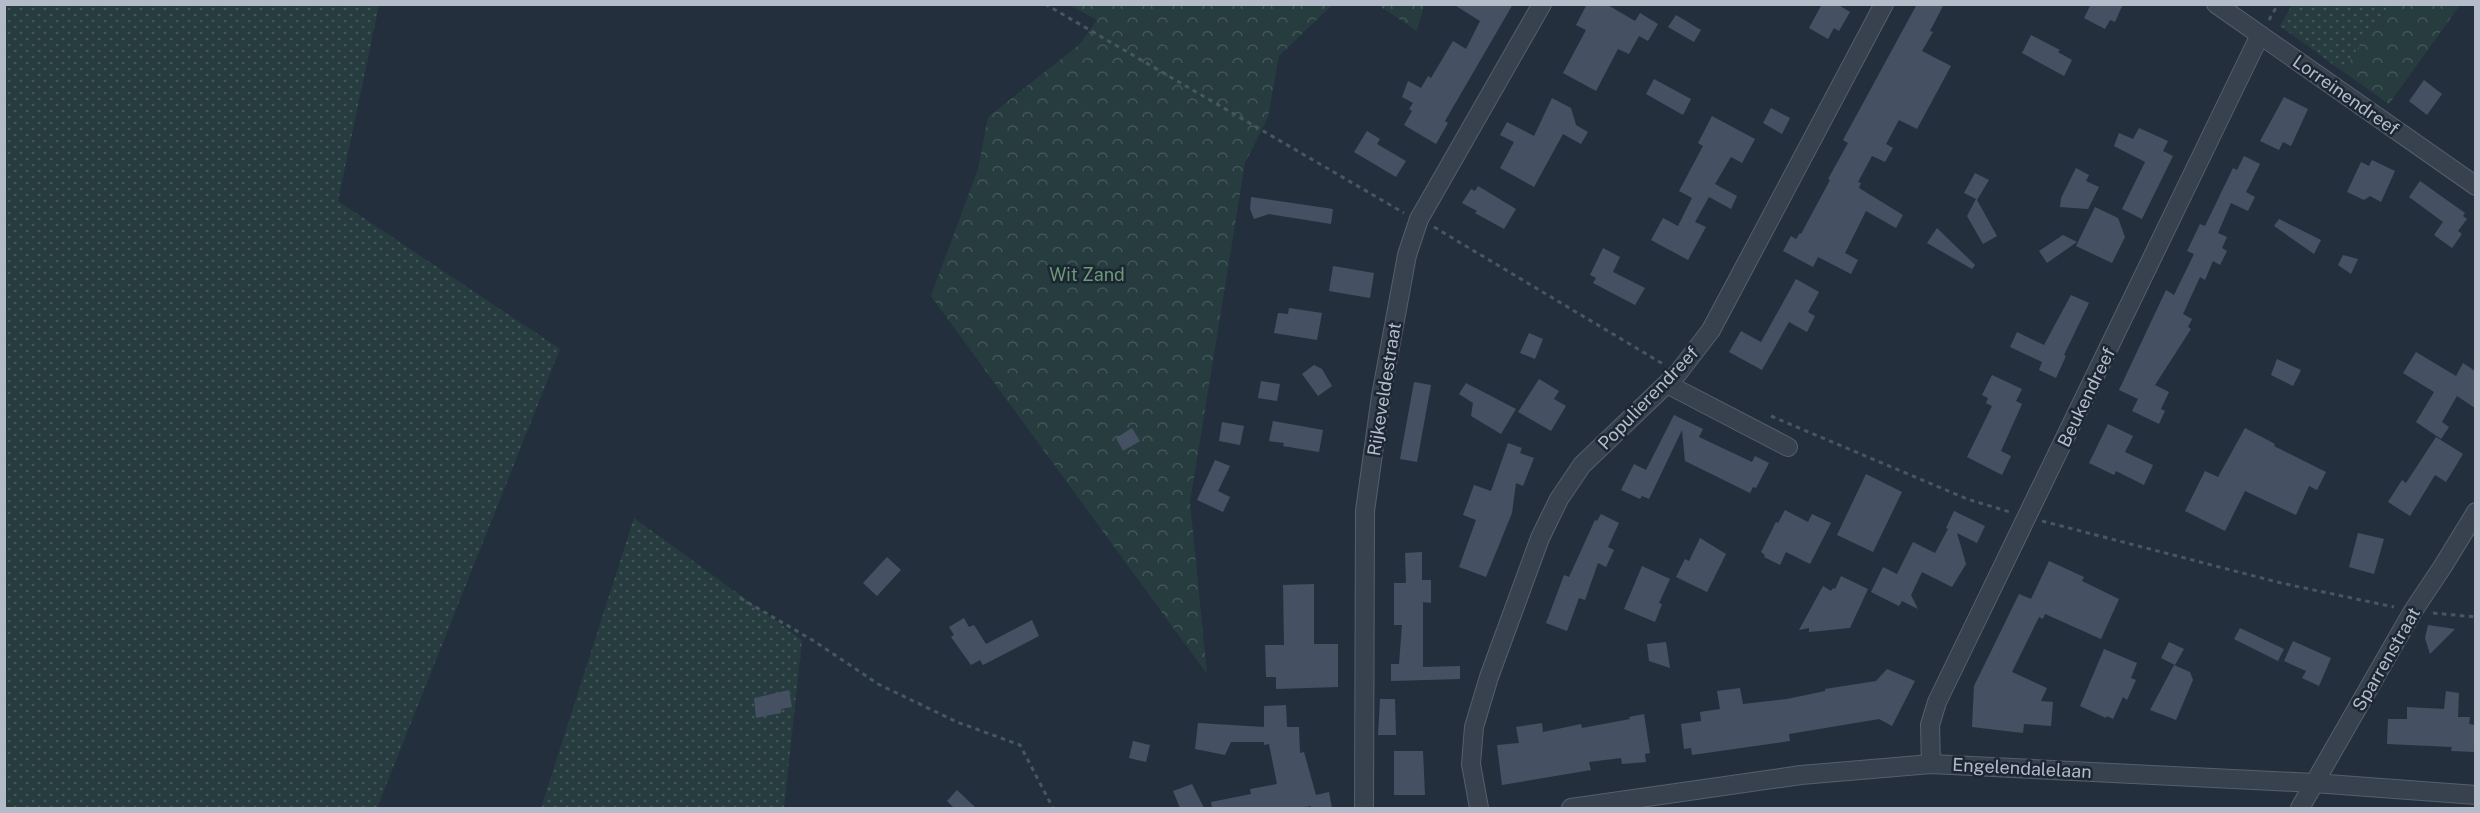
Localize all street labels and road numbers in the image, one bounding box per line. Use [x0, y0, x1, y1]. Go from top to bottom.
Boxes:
street label: Lorreinendreef [2289, 51, 2403, 139]
street label: Rijkeveldestraat [1363, 321, 1405, 457]
street label: Populierendreef [1594, 342, 1702, 454]
street label: Beukendreef [2053, 344, 2119, 450]
street label: Sparrenstraat [2348, 603, 2424, 715]
street label: Engelendalelaan [1952, 754, 2092, 782]

